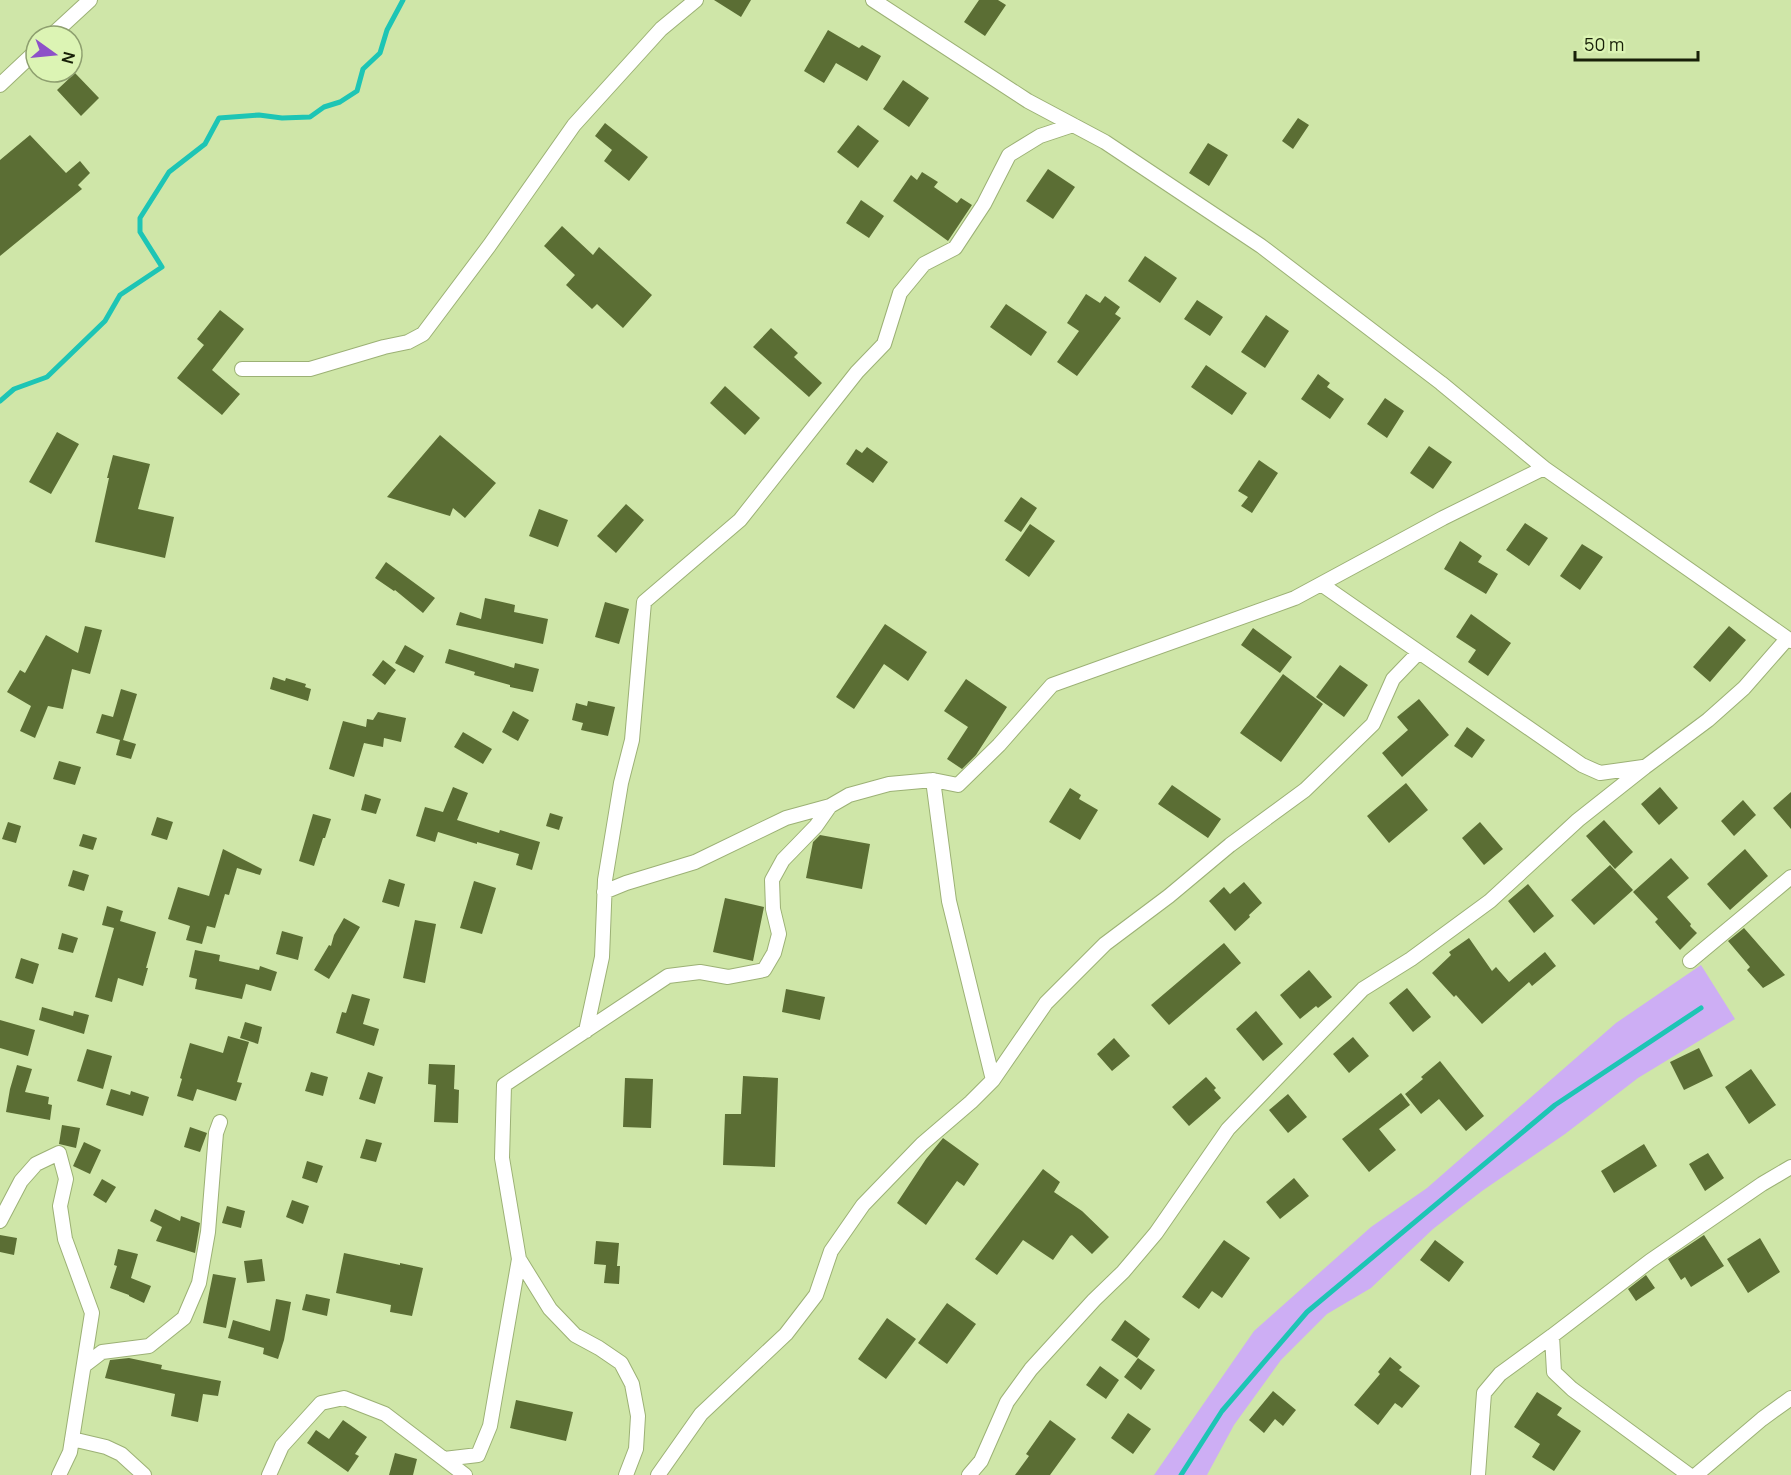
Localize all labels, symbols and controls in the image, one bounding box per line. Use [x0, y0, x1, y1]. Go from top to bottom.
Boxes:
north arrow [24, 24, 84, 84]
scale bar [1575, 24, 1698, 62]
text: 50 m [1584, 32, 1624, 56]
text: N [56, 49, 81, 66]

